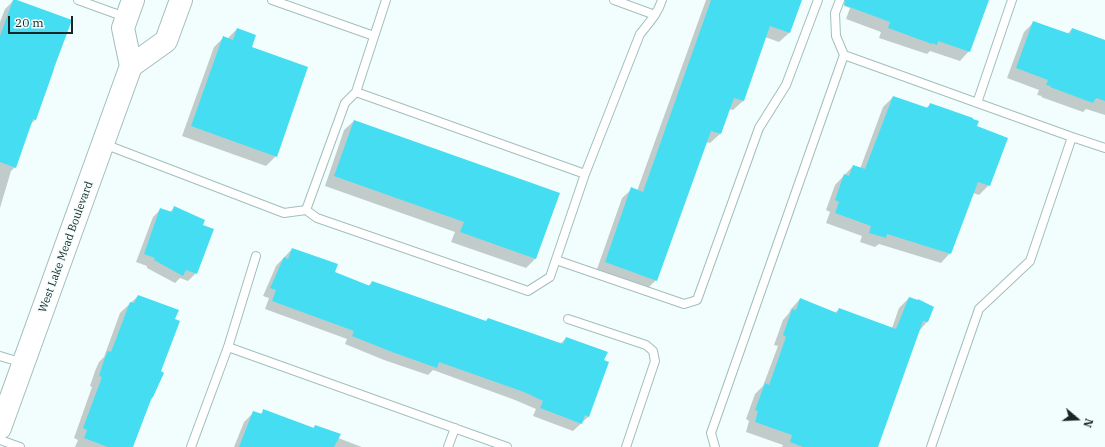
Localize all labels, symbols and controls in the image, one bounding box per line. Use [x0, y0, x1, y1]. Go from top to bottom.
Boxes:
scale bar [10, 8, 75, 34]
text: 20 m [15, 15, 44, 30]
street label: West Lake Mead Boulevard [36, 180, 96, 314]
north arrow [1057, 399, 1097, 439]
text: N [1080, 417, 1096, 429]

